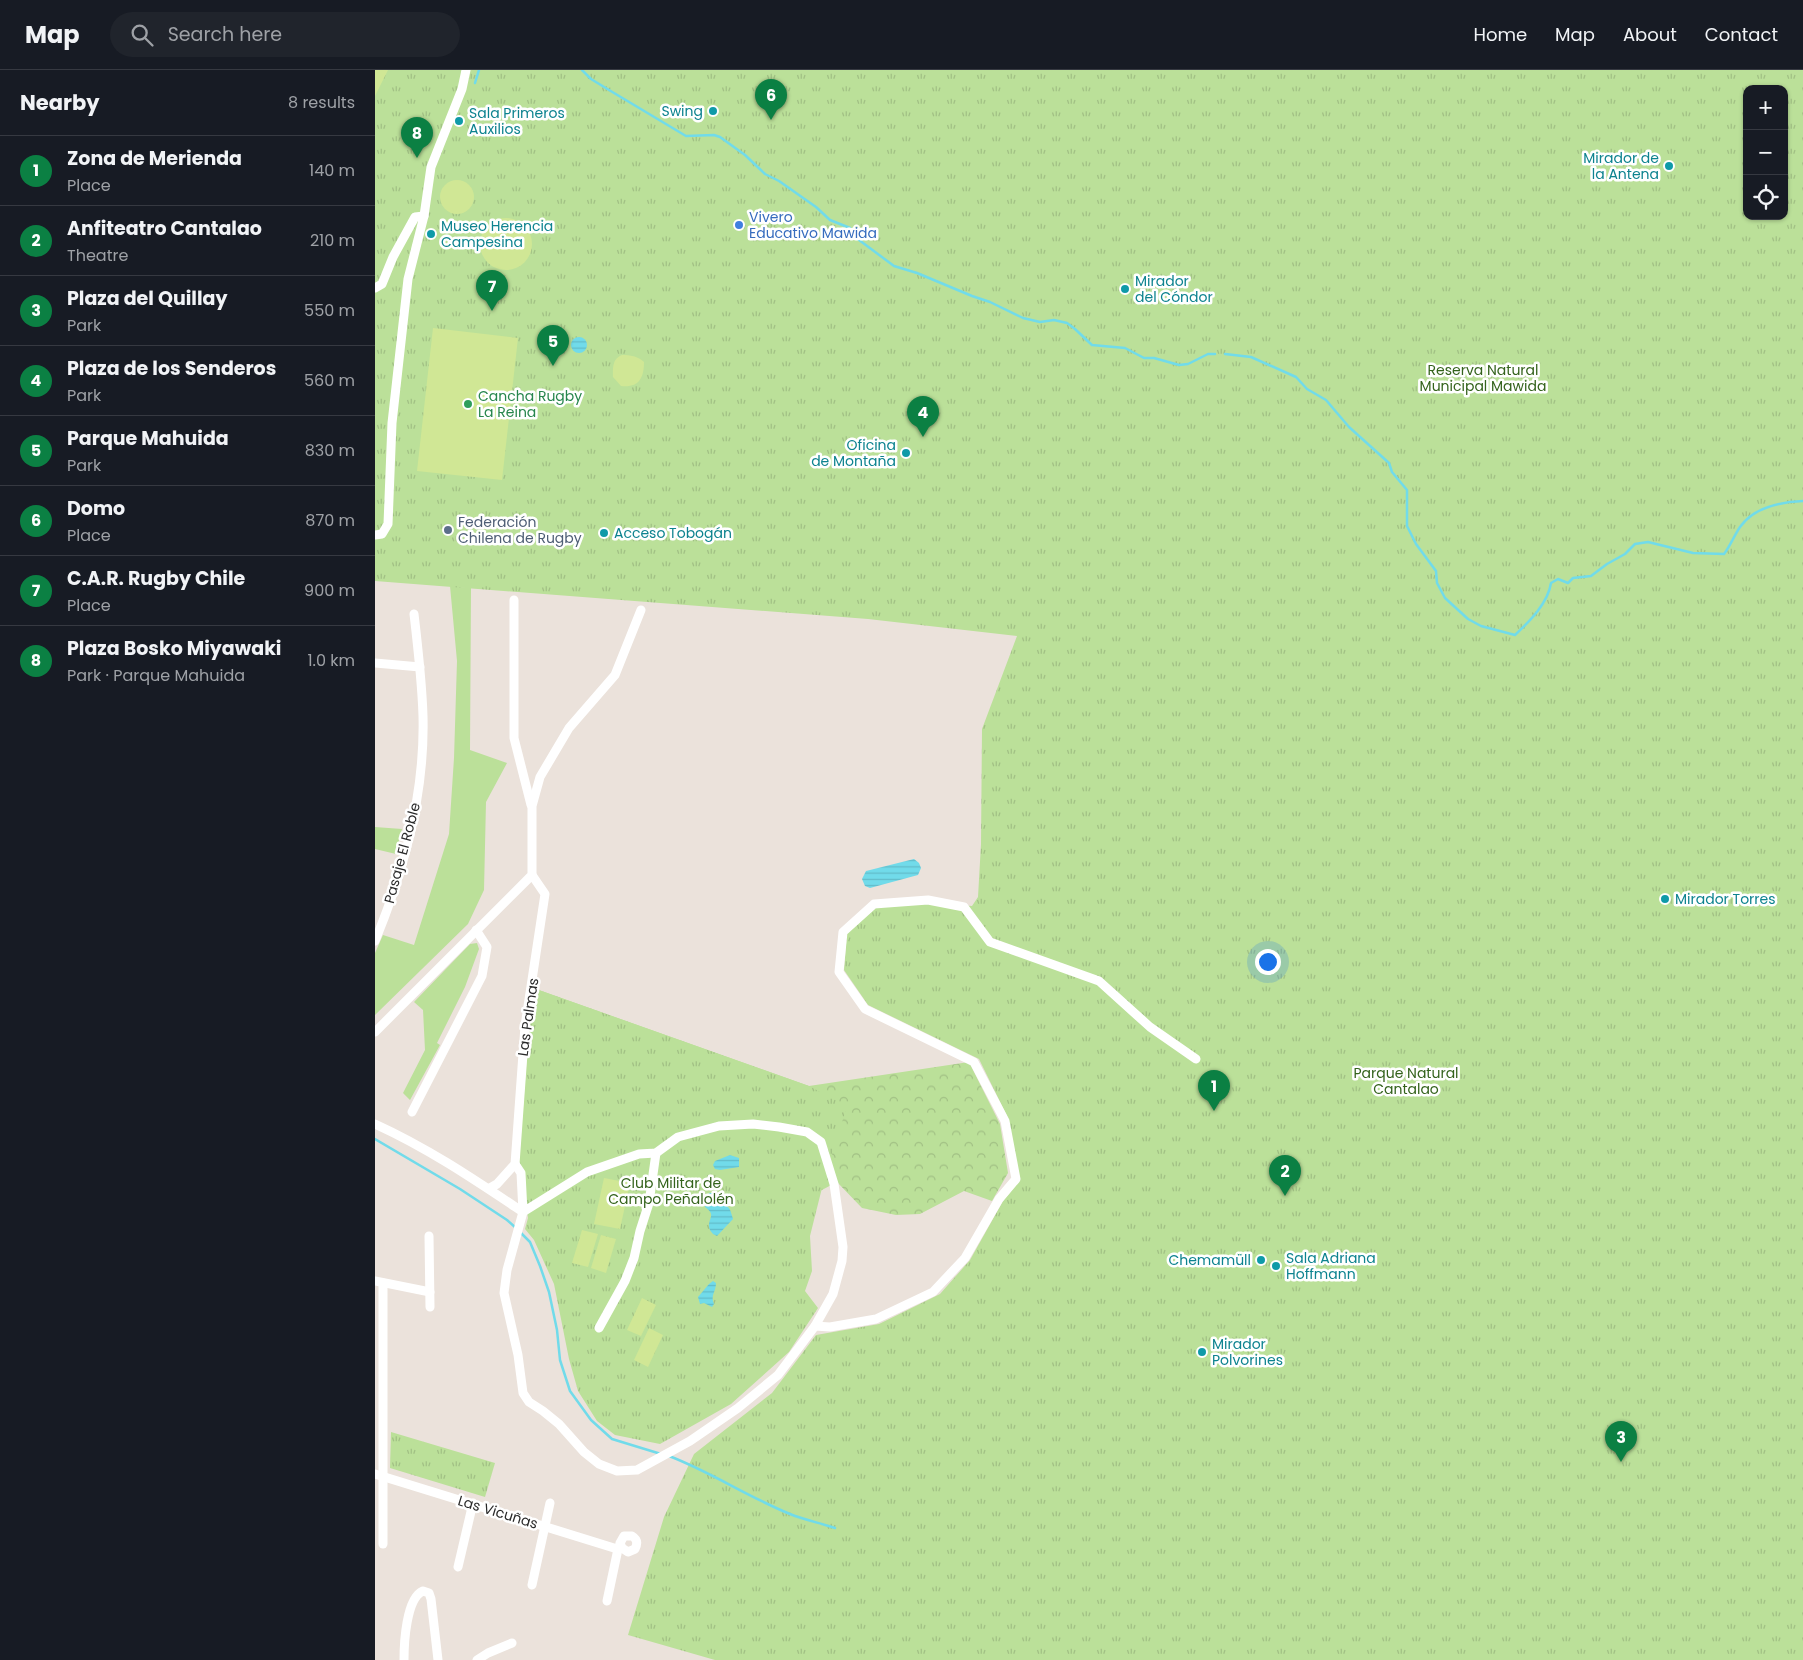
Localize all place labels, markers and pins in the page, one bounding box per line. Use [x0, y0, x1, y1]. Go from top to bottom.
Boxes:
pin: 6 [755, 79, 787, 120]
place label: Swing [661, 101, 703, 121]
place label: Sala Primeros Auxilios [469, 103, 565, 139]
marker: Swing [707, 105, 719, 117]
marker: Sala Primeros Auxilios [453, 115, 465, 127]
pin: 8 [401, 117, 433, 158]
place label: Mirador de la Antena [1583, 148, 1659, 184]
marker: Mirador de la Antena [1663, 160, 1675, 172]
place label: Vivero Educativo Mawida [749, 207, 877, 243]
place label: Museo Herencia Campesina [441, 216, 553, 252]
marker: Vivero Educativo Mawida [733, 219, 745, 231]
marker: Museo Herencia Campesina [425, 228, 437, 240]
pin: 7 [476, 270, 508, 311]
place label: Mirador del Cóndor [1135, 271, 1213, 307]
marker: Mirador del Cóndor [1119, 283, 1131, 295]
pin: 5 [537, 325, 569, 366]
place label: Cancha Rugby La Reina [478, 386, 582, 422]
pin: 4 [907, 396, 939, 437]
marker: Cancha Rugby La Reina [462, 398, 474, 410]
place label: Oficina de Montaña [811, 435, 896, 471]
marker: Oficina de Montaña [900, 447, 912, 459]
place label: Federación Chilena de Rugby [458, 512, 582, 548]
place label: Acceso Tobogán [614, 523, 732, 543]
marker: Federación Chilena de Rugby [442, 524, 454, 536]
marker: Acceso Tobogán [598, 527, 610, 539]
place label: Mirador Torres [1675, 889, 1776, 909]
marker: Mirador Torres [1659, 893, 1671, 905]
pin: 1 [1198, 1070, 1230, 1111]
pin: 2 [1269, 1155, 1301, 1196]
place label: Sala Adriana Hoffmann [1286, 1248, 1376, 1284]
place label: Chemamüll [1168, 1250, 1251, 1270]
marker: Chemamüll [1255, 1254, 1267, 1266]
marker: Sala Adriana Hoffmann [1270, 1260, 1282, 1272]
place label: Mirador Polvorines [1212, 1334, 1283, 1370]
marker: Mirador Polvorines [1196, 1346, 1208, 1358]
pin: 3 [1605, 1421, 1637, 1462]

